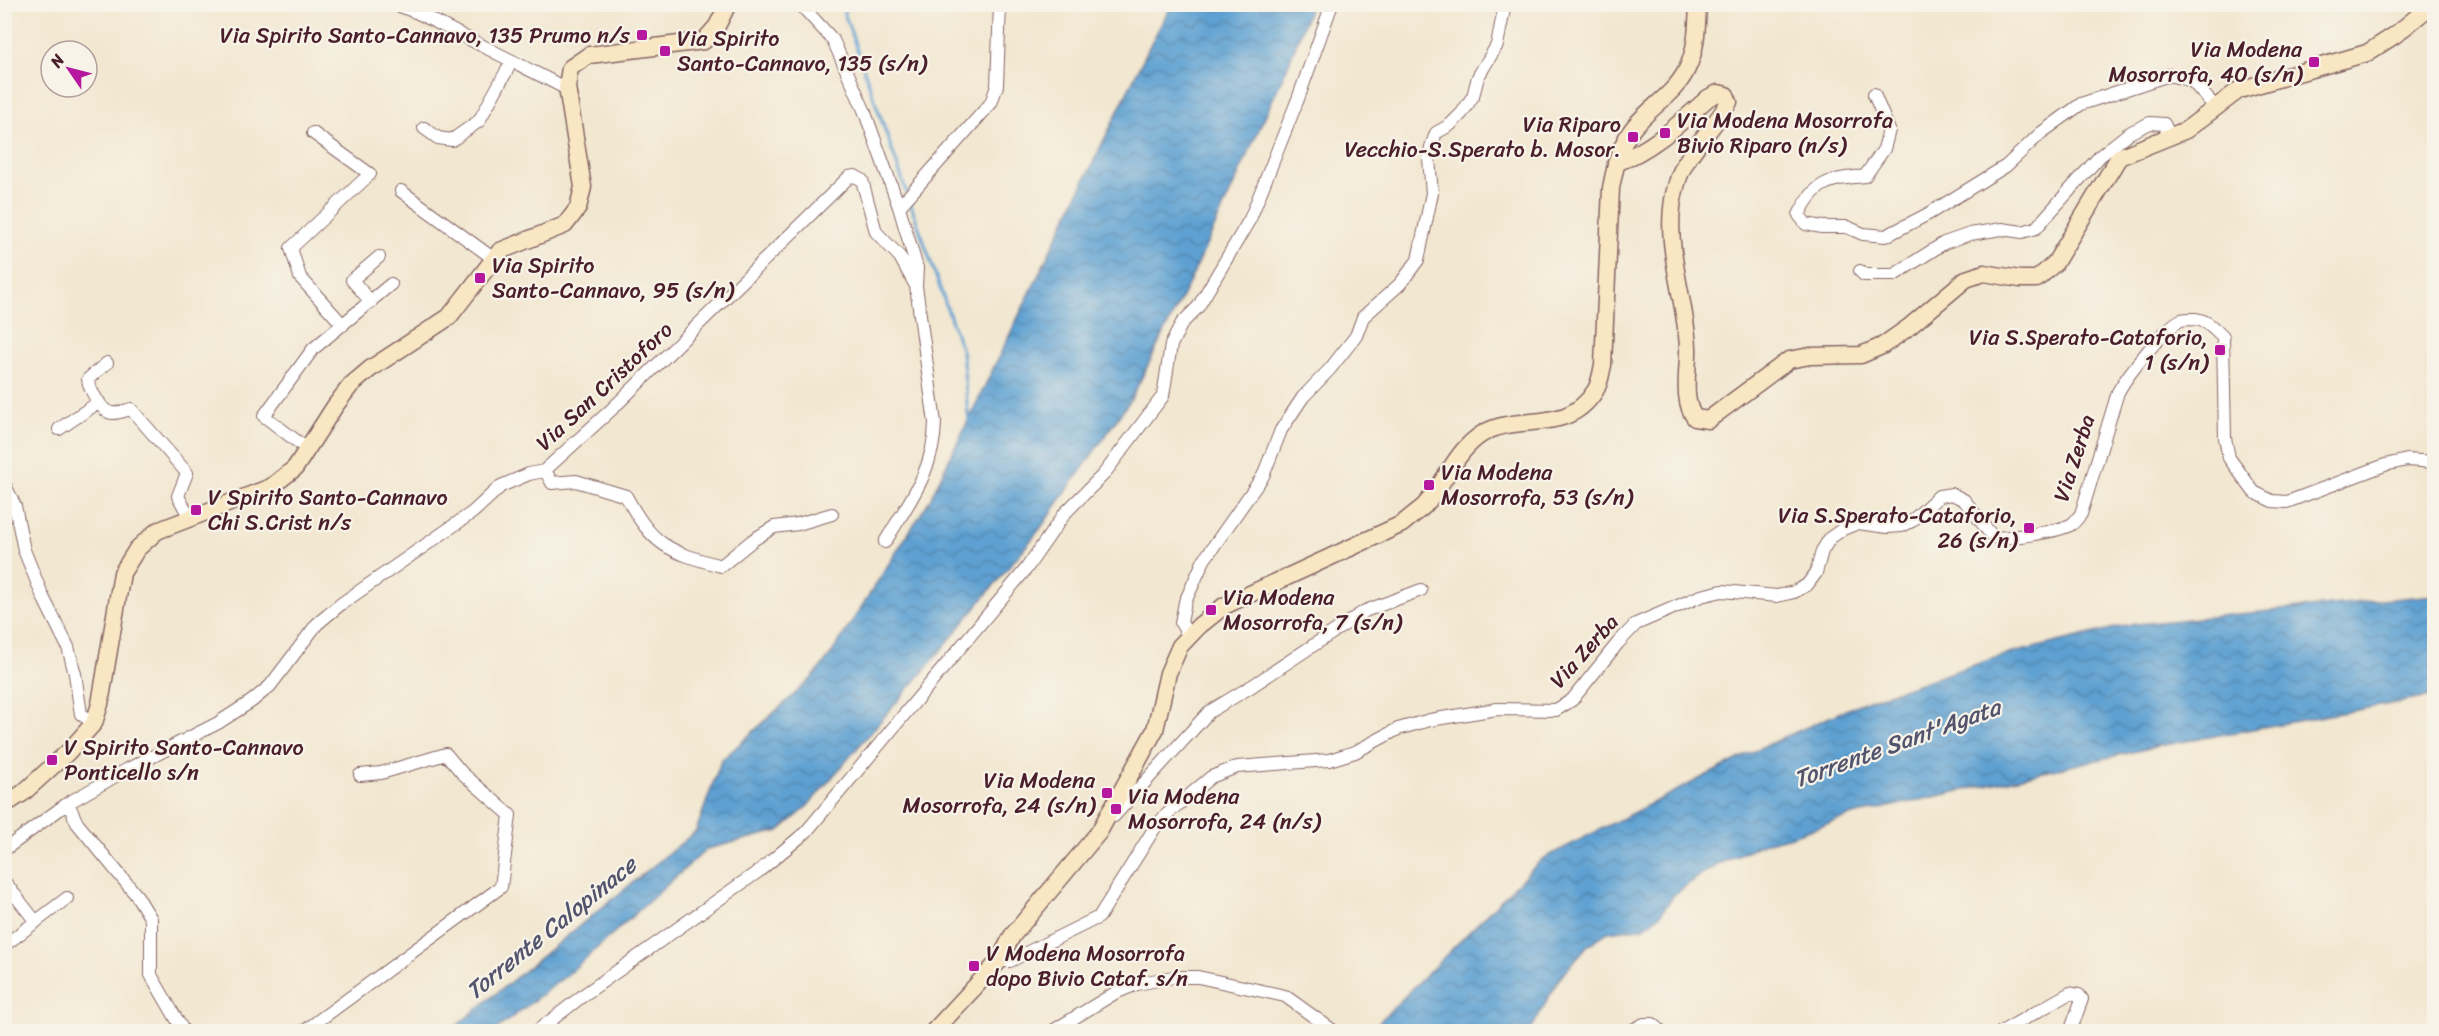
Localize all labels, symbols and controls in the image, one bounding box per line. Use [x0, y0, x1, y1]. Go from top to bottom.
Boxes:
place label: Via Spirito Santo-Cannavo, 135 Prumo n/s [220, 16, 631, 55]
place label: Via Spirito Santo-Cannavo, 135 (s/n) [677, 19, 928, 83]
marker: Via Spirito Santo-Cannavo, 135 Prumo n/s [635, 28, 649, 42]
place label: Via Modena Mosorrofa, 40 (s/n) [2108, 30, 2303, 94]
north arrow [39, 39, 99, 99]
marker: Via Spirito Santo-Cannavo, 135 (s/n) [658, 44, 672, 58]
text: N [41, 47, 73, 74]
marker: Via Modena Mosorrofa, 40 (s/n) [2307, 55, 2321, 69]
place label: Via Modena Mosorrofa Bivio Riparo (n/s) [1677, 101, 1893, 165]
place label: Via Riparo Vecchio-S.Sperato b. Mosor. [1344, 105, 1621, 169]
marker: Via Modena Mosorrofa Bivio Riparo (n/s) [1658, 126, 1672, 140]
marker: Via Riparo Vecchio-S.Sperato b. Mosor. [1626, 130, 1640, 144]
place label: Via Spirito Santo-Cannavo, 95 (s/n) [492, 246, 735, 310]
marker: Via Spirito Santo-Cannavo, 95 (s/n) [473, 271, 487, 285]
street label: Via San Cristoforo [526, 311, 682, 461]
place label: Via S.Sperato-Cataforio, 1 (s/n) [1969, 318, 2209, 382]
marker: Via S.Sperato-Cataforio, 1 (s/n) [2213, 343, 2227, 357]
street label: Via Zerba [2042, 409, 2106, 507]
place label: Via Modena Mosorrofa, 53 (s/n) [1441, 453, 1634, 517]
place label: V Spirito Santo-Cannavo Chi S.Crist n/s [208, 478, 448, 542]
marker: Via Modena Mosorrofa, 53 (s/n) [1422, 478, 1436, 492]
place label: Via S.Sperato-Cataforio, 26 (s/n) [1778, 496, 2018, 560]
marker: V Spirito Santo-Cannavo Chi S.Crist n/s [189, 503, 203, 517]
marker: Via S.Sperato-Cataforio, 26 (s/n) [2022, 521, 2036, 535]
place label: Via Modena Mosorrofa, 7 (s/n) [1223, 578, 1403, 642]
marker: Via Modena Mosorrofa, 7 (s/n) [1204, 603, 1218, 617]
street label: Via Zerba [1539, 605, 1629, 697]
water label: Torrente Sant'Agata [1787, 685, 2008, 800]
place label: V Spirito Santo-Cannavo Ponticello s/n [64, 728, 304, 792]
marker: V Spirito Santo-Cannavo Ponticello s/n [45, 753, 59, 767]
place label: Via Modena Mosorrofa, 24 (s/n) [903, 761, 1096, 825]
place label: Via Modena Mosorrofa, 24 (n/s) [1128, 777, 1322, 841]
marker: Via Modena Mosorrofa, 24 (s/n) [1100, 786, 1114, 800]
marker: Via Modena Mosorrofa, 24 (n/s) [1109, 802, 1123, 816]
water label: Torrente Calopinace [456, 843, 648, 1011]
place label: V Modena Mosorrofa dopo Bivio Cataf. s/n [986, 934, 1188, 998]
marker: V Modena Mosorrofa dopo Bivio Cataf. s/n [967, 959, 981, 973]

